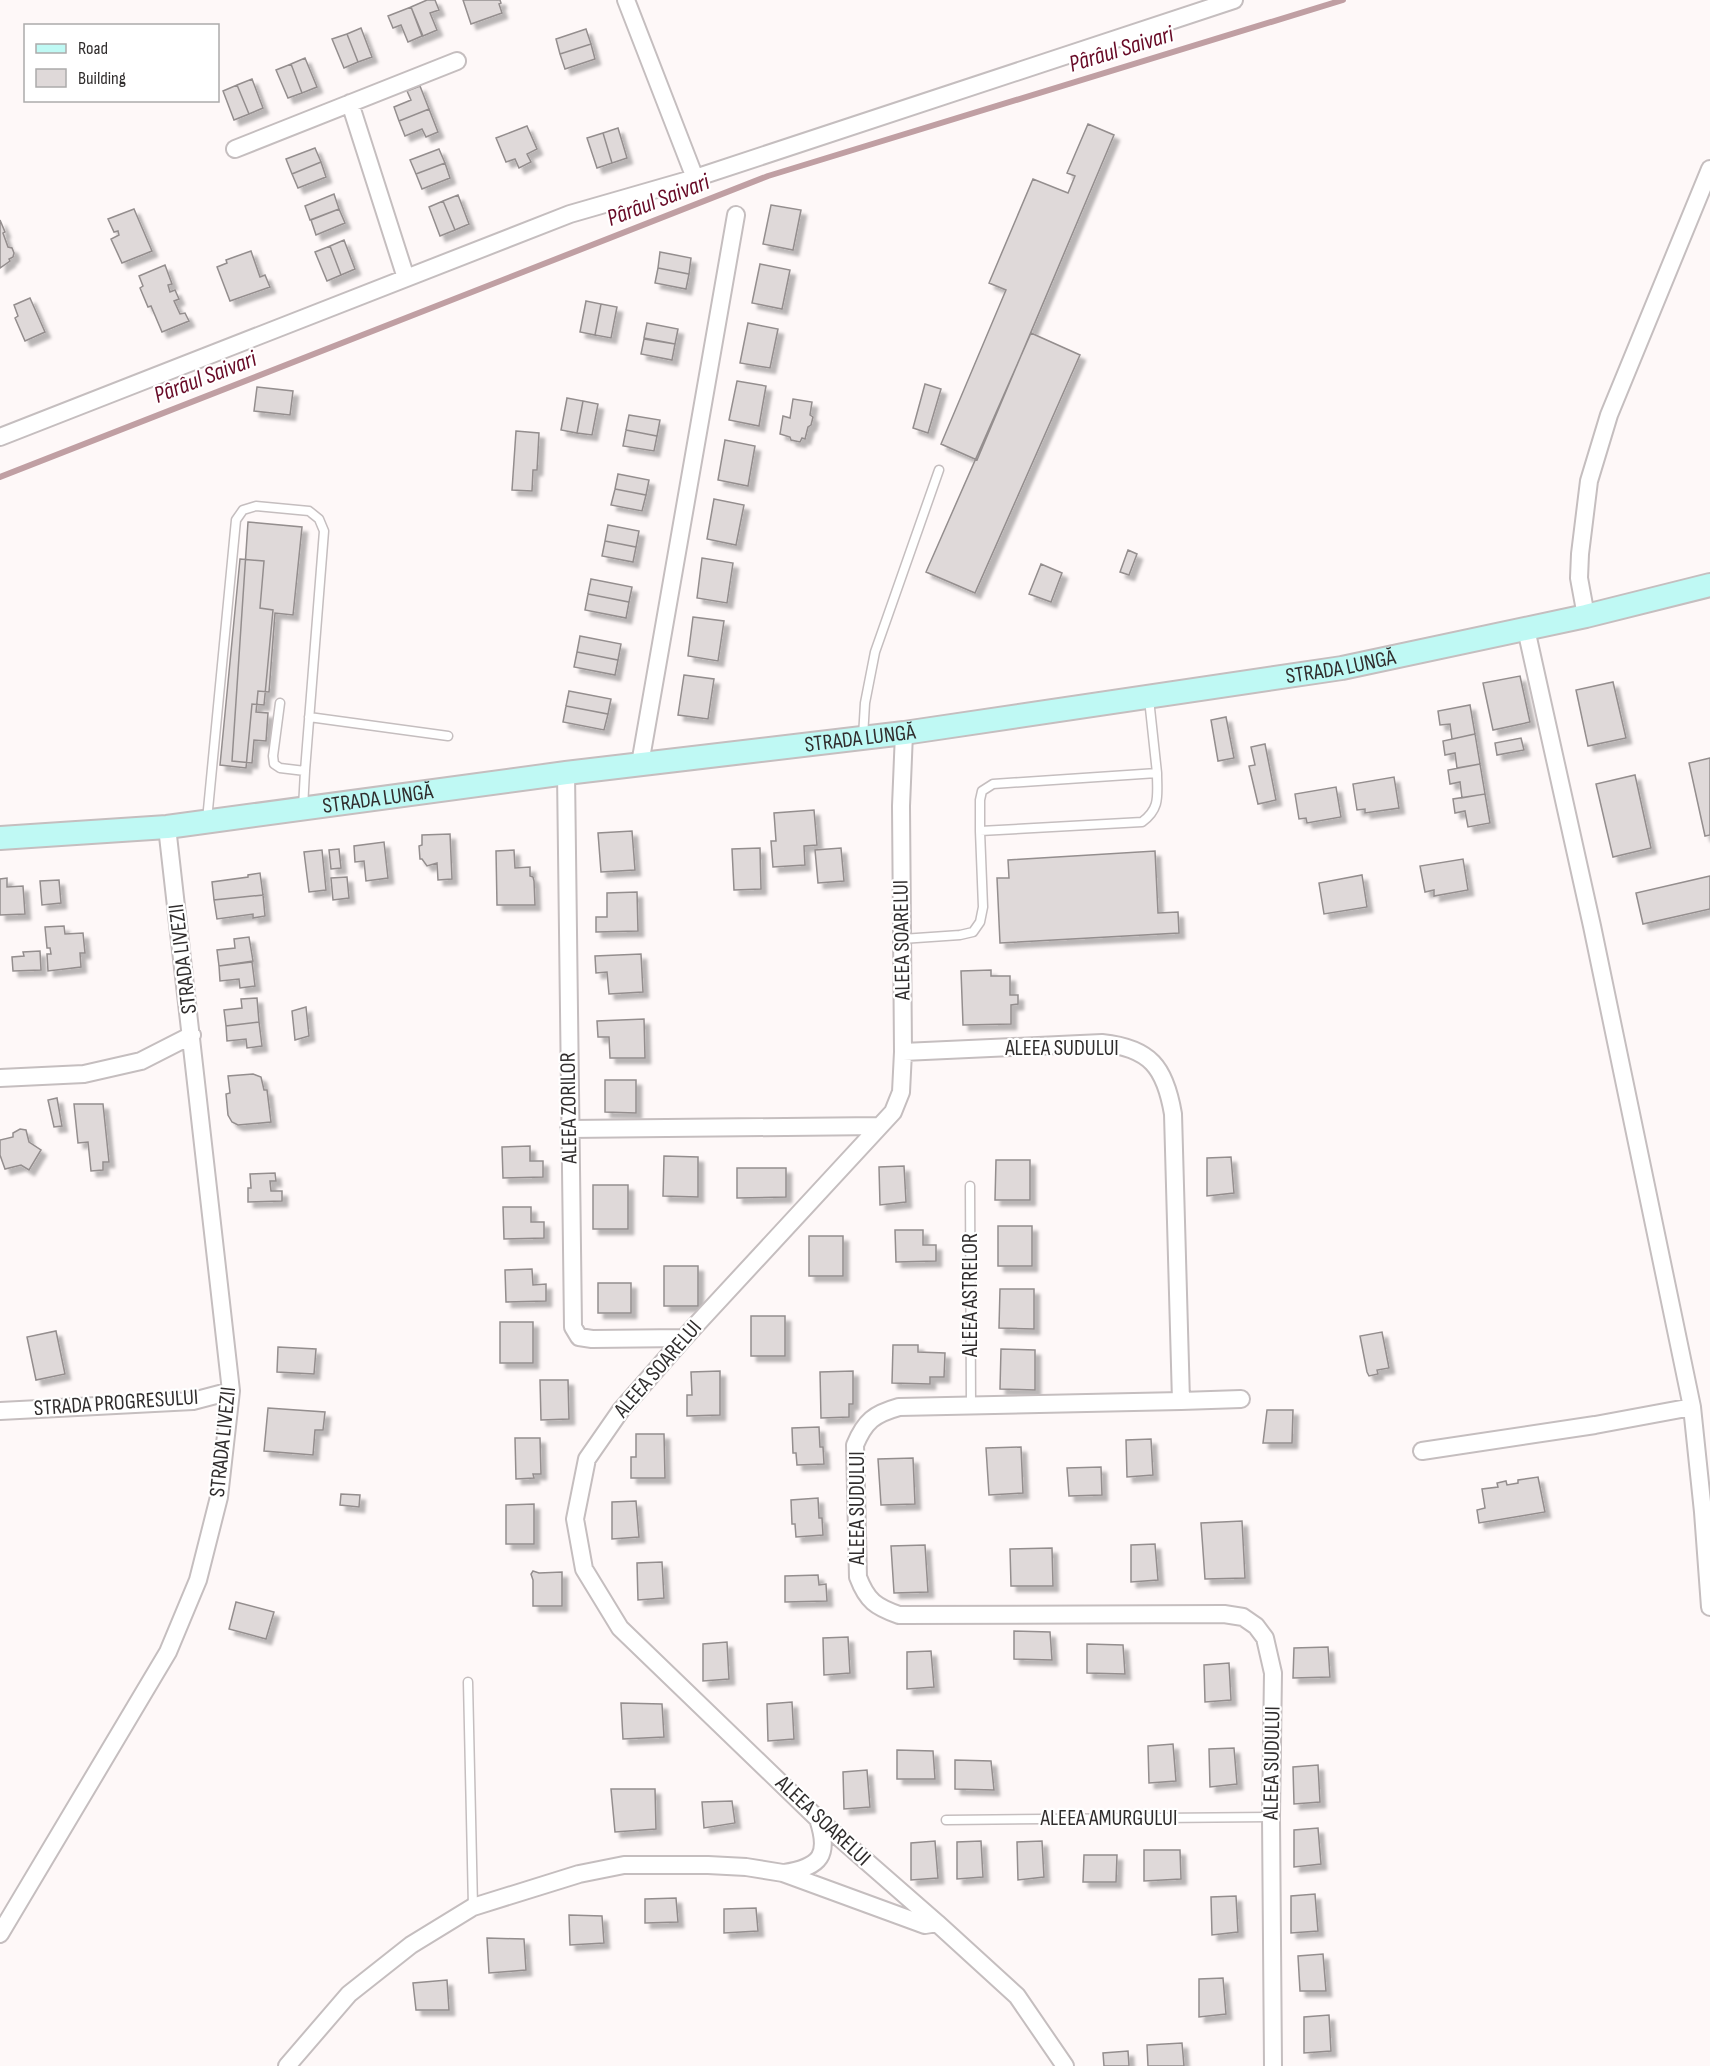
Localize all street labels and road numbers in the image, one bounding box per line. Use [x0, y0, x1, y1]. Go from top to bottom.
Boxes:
street label: STRADA LUNGĂ [1284, 643, 1399, 690]
street label: STRADA LUNGĂ [803, 718, 918, 758]
street label: STRADA LUNGĂ [321, 778, 435, 819]
street label: ALEEA SOARELUI [887, 880, 917, 1001]
street label: STRADA LIVEZII [163, 902, 203, 1016]
street label: ALEEA SUDULUI [1004, 1035, 1119, 1062]
street label: ALEEA ZORILOR [555, 1052, 583, 1165]
street label: ALEEA ASTRELOR [957, 1233, 984, 1358]
street label: ALEEA SOARELUI [608, 1315, 708, 1424]
street label: STRADA PROGRESULUI [33, 1384, 199, 1422]
street label: STRADA LIVEZII [204, 1386, 242, 1498]
street label: ALEEA SUDULUI [844, 1451, 871, 1566]
street label: ALEEA SUDULUI [1257, 1706, 1286, 1821]
street label: ALEEA SOARELUI [769, 1769, 876, 1872]
street label: ALEEA AMURGULUI [1040, 1805, 1177, 1832]

